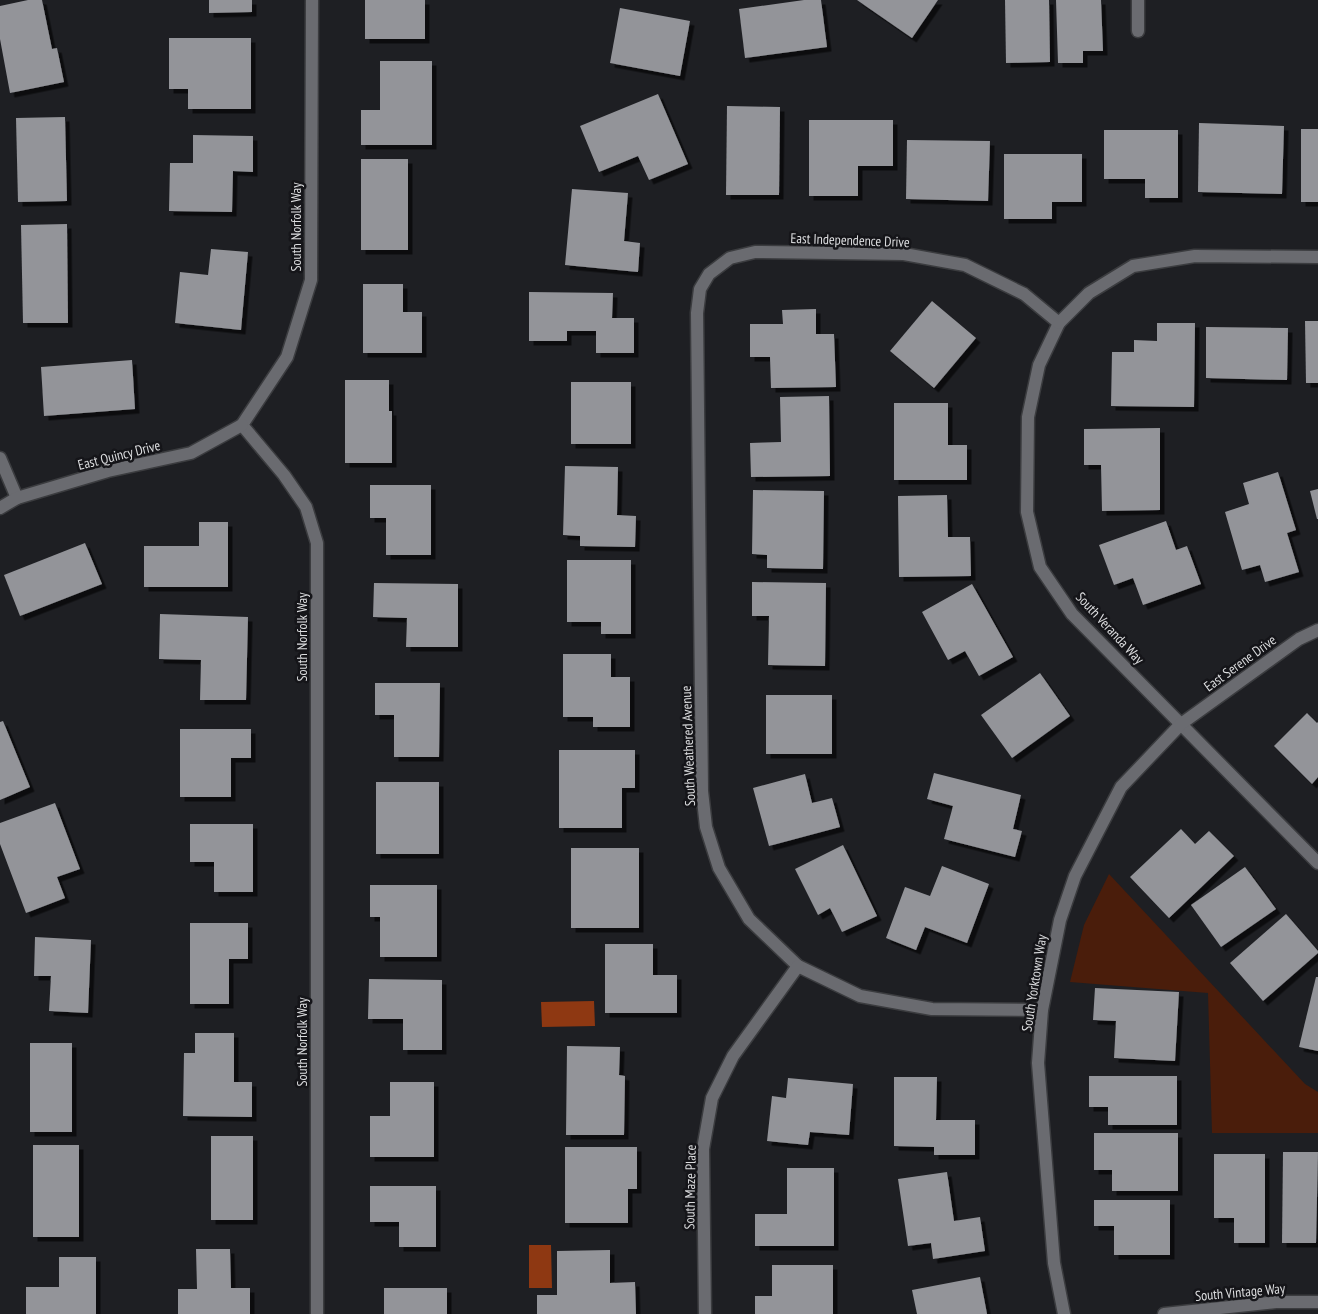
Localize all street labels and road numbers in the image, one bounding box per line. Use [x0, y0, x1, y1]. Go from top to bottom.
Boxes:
street label: South Norfolk Way [287, 182, 305, 271]
street label: East Independence Drive [790, 229, 910, 251]
street label: East Quincy Drive [76, 436, 162, 474]
street label: South Veranda Way [1072, 588, 1148, 668]
street label: South Norfolk Way [293, 592, 311, 681]
street label: East Serene Drive [1200, 631, 1280, 695]
street label: South Weathered Avenue [677, 685, 699, 807]
street label: South Yorktown Way [1017, 932, 1051, 1033]
street label: South Norfolk Way [293, 997, 311, 1086]
street label: South Maze Place [680, 1144, 700, 1230]
street label: South Vintage Way [1194, 1279, 1286, 1305]

